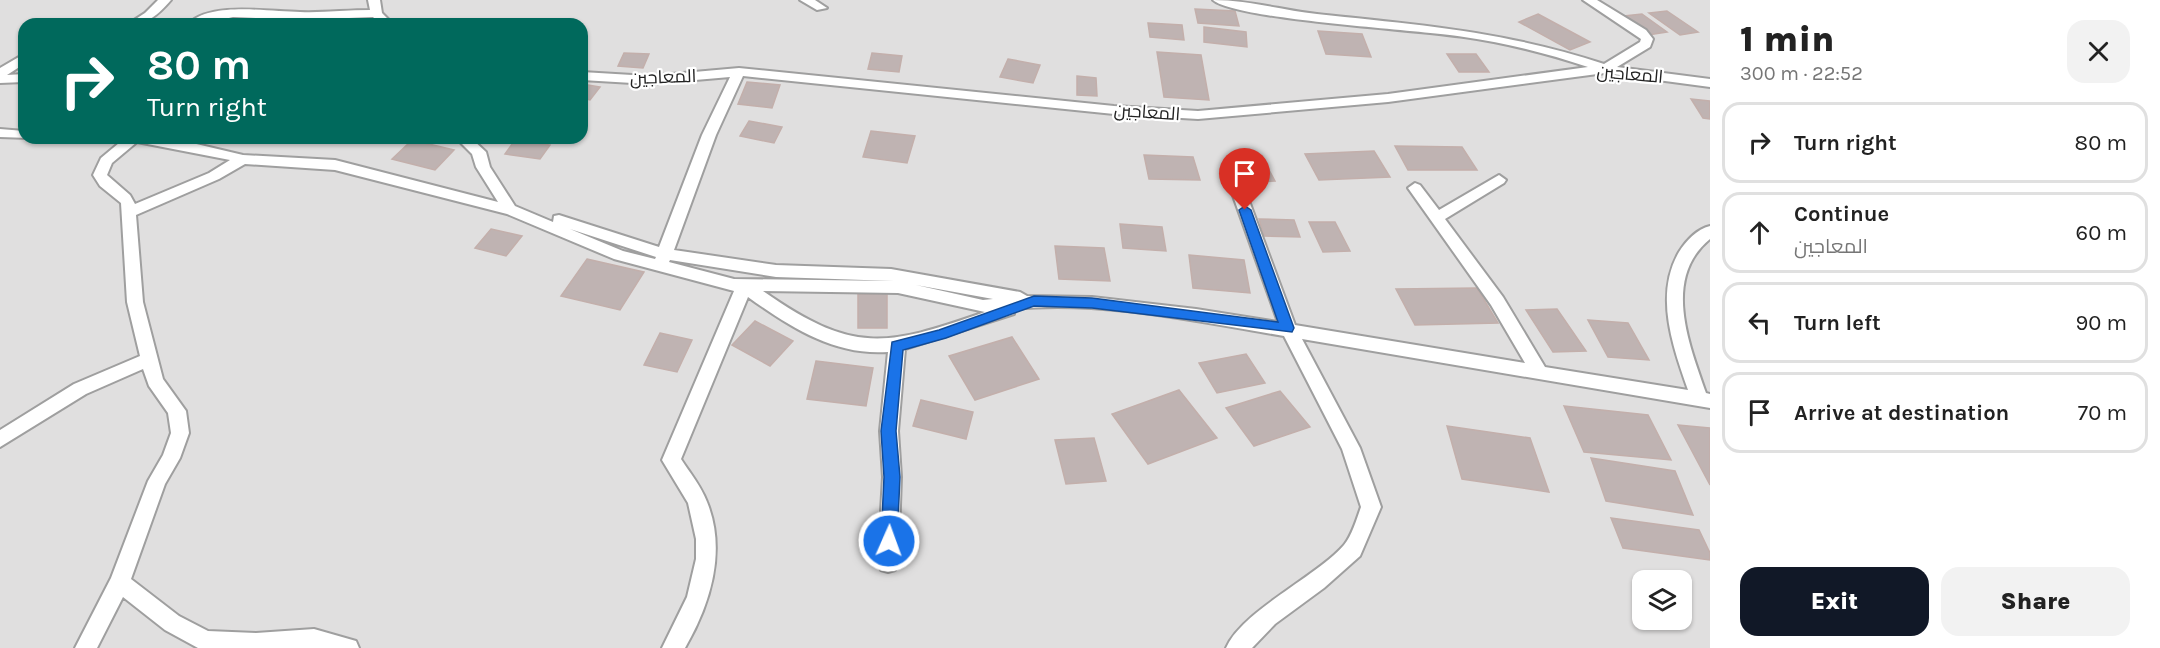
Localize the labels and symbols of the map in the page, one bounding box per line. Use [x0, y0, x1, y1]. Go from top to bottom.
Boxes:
street label: المعاجين [1596, 60, 1664, 88]
street label: المعاجين [629, 65, 697, 89]
street label: المعاجين [1113, 99, 1181, 125]
pin [1219, 148, 1270, 210]
position arrow [857, 509, 921, 573]

